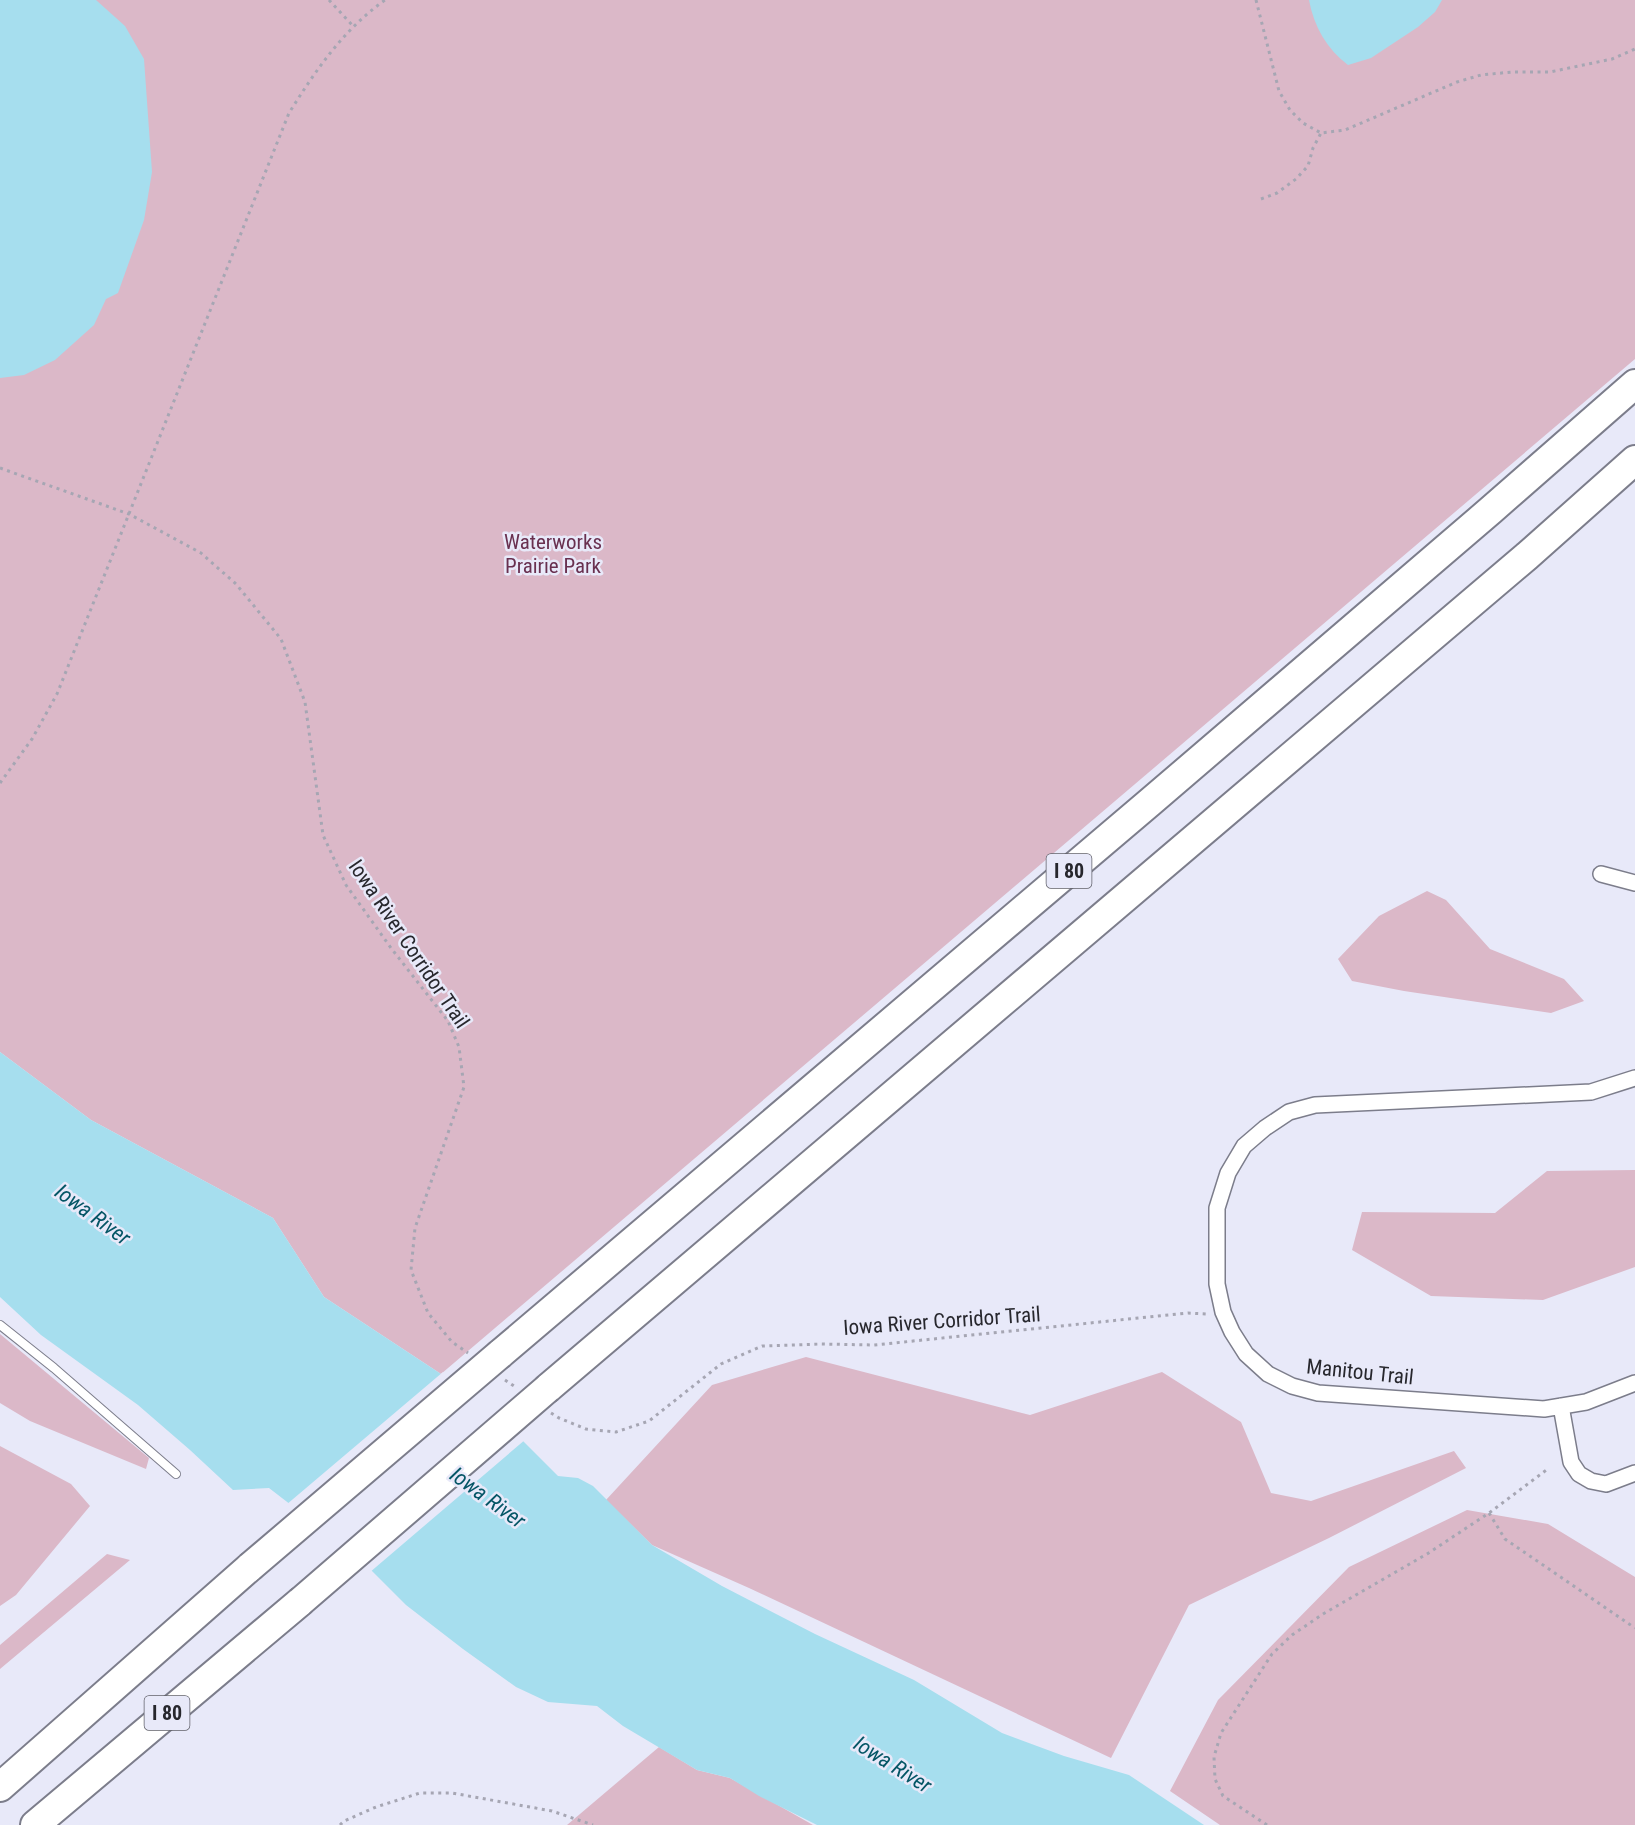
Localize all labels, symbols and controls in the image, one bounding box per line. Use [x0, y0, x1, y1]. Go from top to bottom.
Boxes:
park label: Waterworks Prairie Park [504, 530, 602, 578]
road number: I 80 [1046, 854, 1092, 888]
street label: Iowa River Corridor Trail [344, 855, 474, 1033]
water label: Iowa River [50, 1179, 136, 1250]
street label: Iowa River Corridor Trail [842, 1302, 1042, 1340]
street label: Manitou Trail [1305, 1354, 1415, 1390]
water label: Iowa River [445, 1462, 531, 1533]
road number: I 80 [144, 1696, 190, 1730]
water label: Iowa River [849, 1731, 937, 1798]

